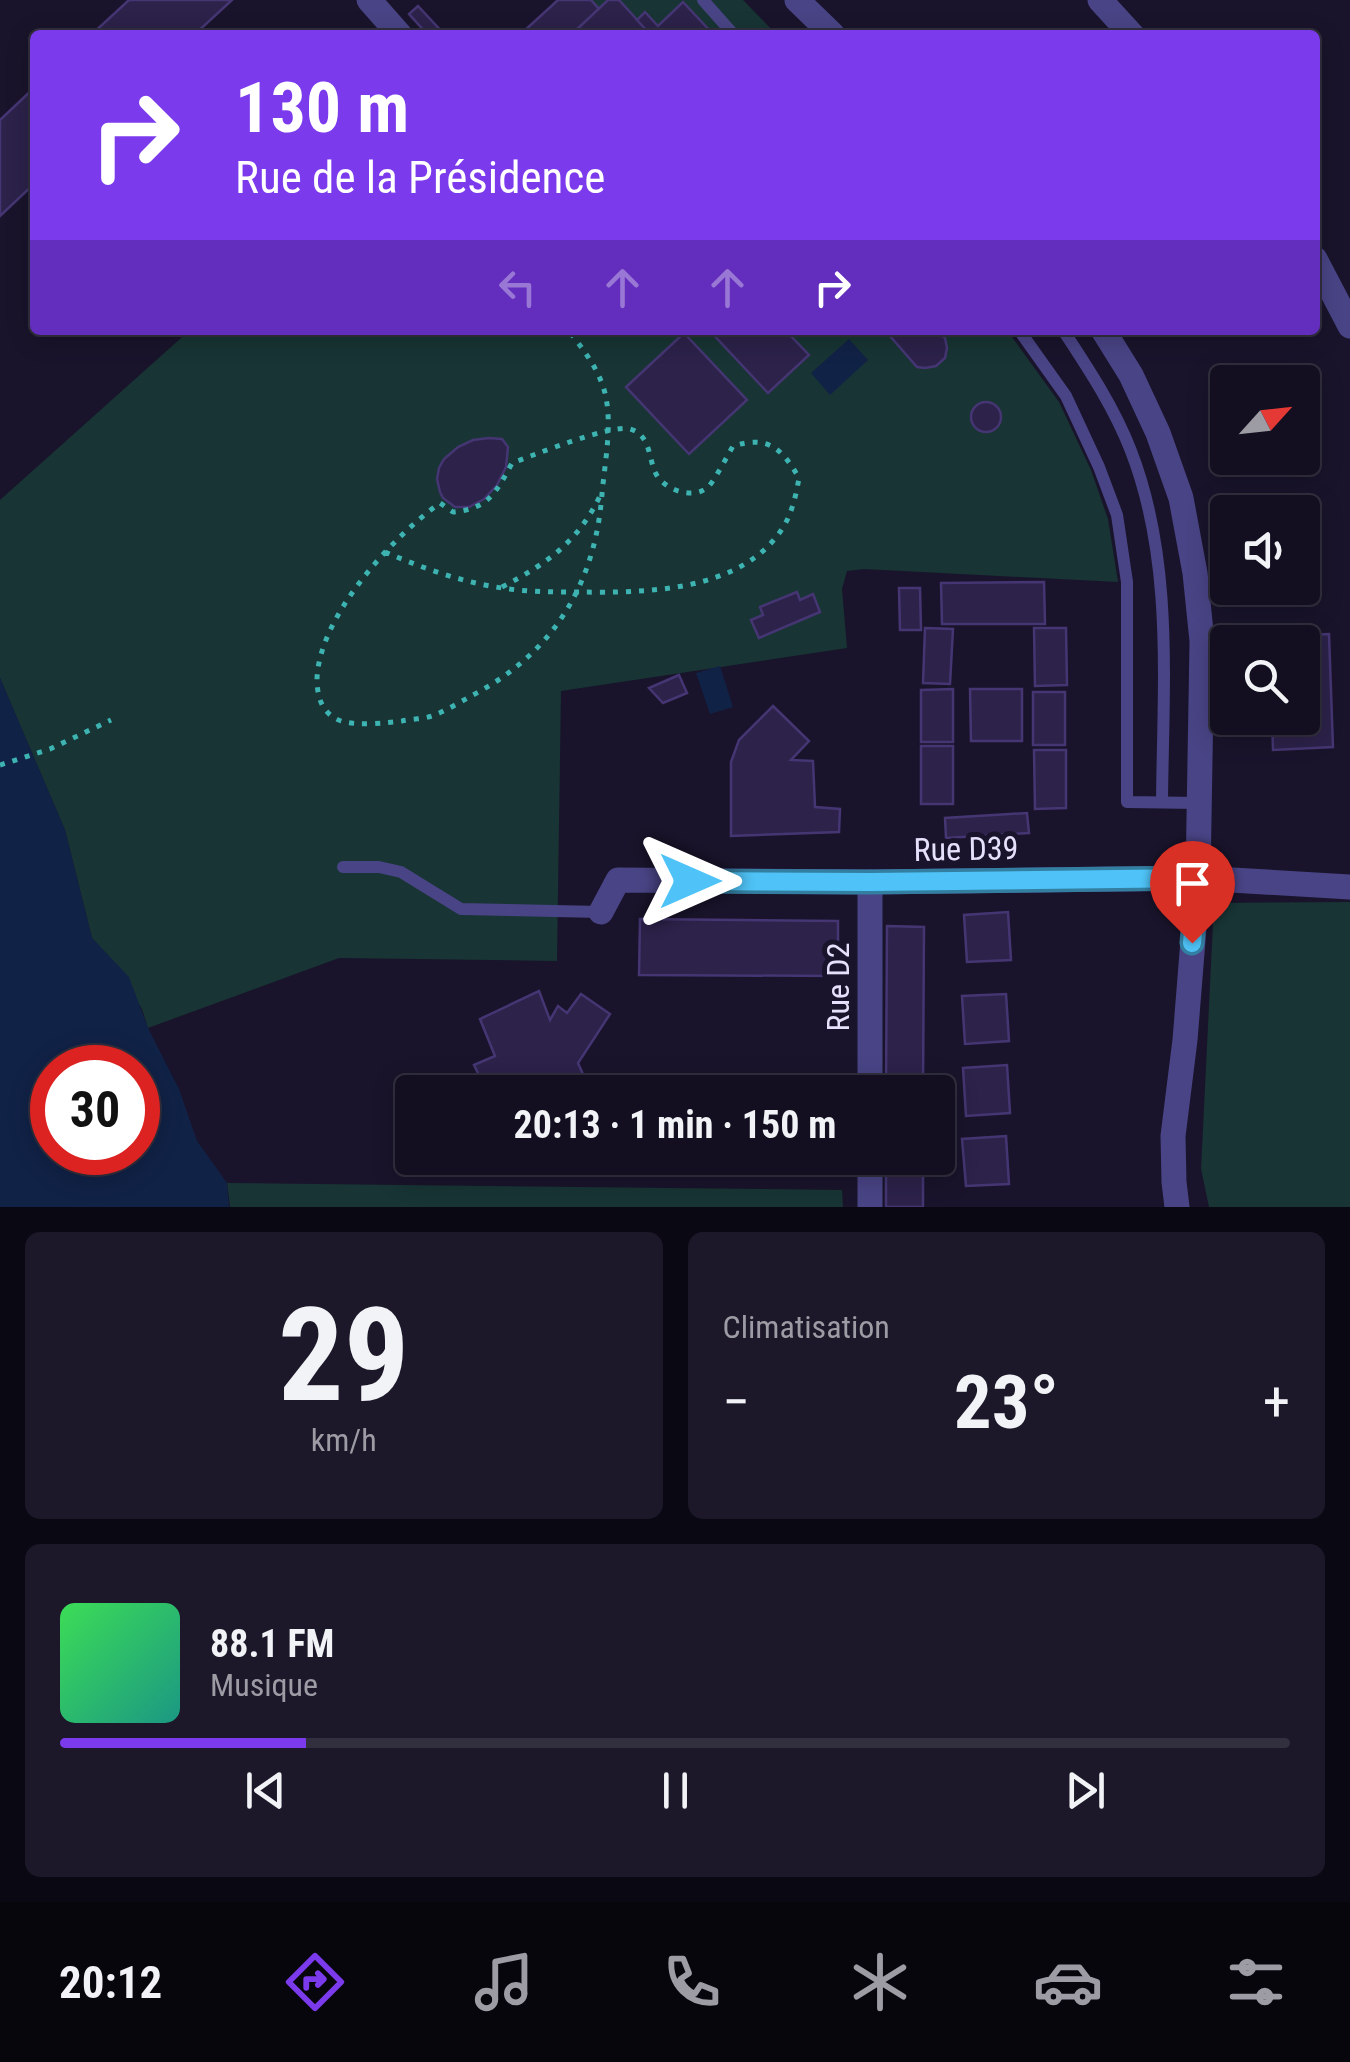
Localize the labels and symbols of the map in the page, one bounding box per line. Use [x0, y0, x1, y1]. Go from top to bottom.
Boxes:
north arrow [1210, 365, 1320, 475]
position arrow [638, 829, 742, 933]
street label: Rue D39 [913, 829, 1019, 869]
pin [1150, 841, 1235, 944]
street label: Rue D2 [819, 943, 857, 1031]
speed limit sign: 30 [30, 1045, 160, 1175]

